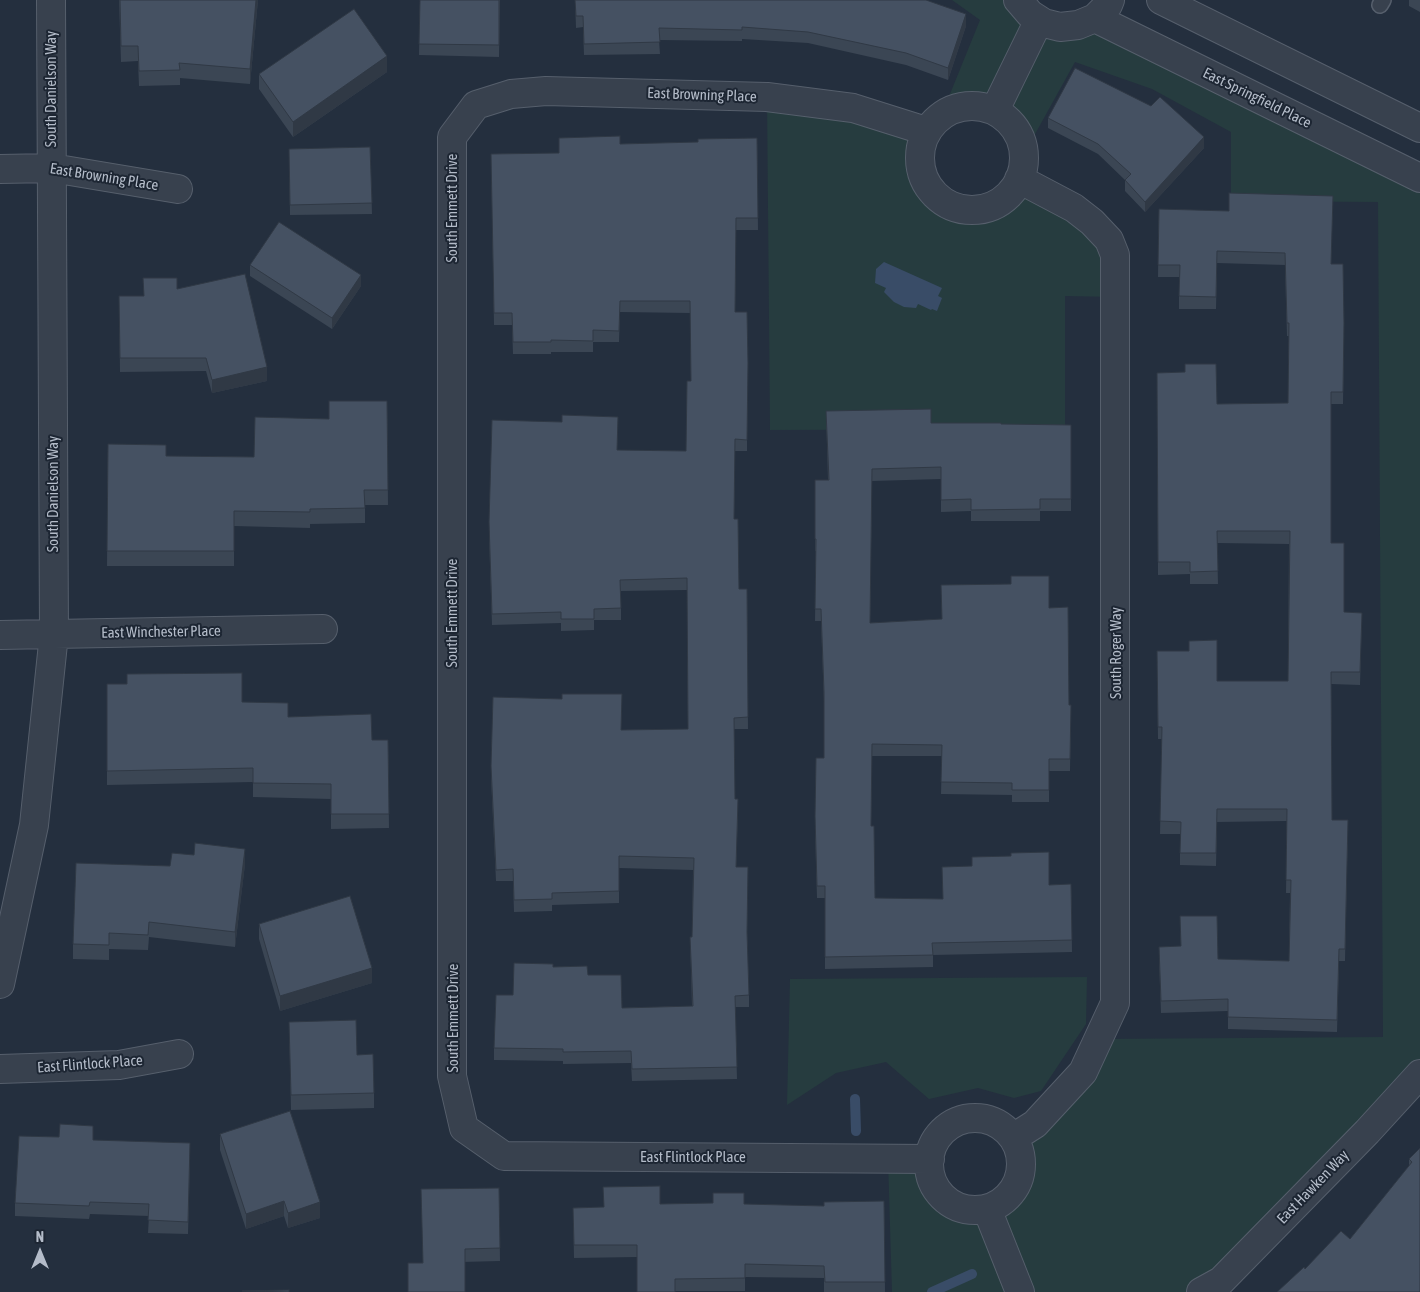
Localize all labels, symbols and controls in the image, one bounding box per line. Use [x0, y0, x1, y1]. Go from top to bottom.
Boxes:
street label: South Danielson Way [42, 31, 60, 147]
street label: East Springfield Place [1200, 64, 1314, 132]
street label: East Browning Place [647, 84, 757, 106]
street label: South Emmett Drive [443, 154, 461, 262]
street label: East Browning Place [48, 160, 160, 194]
street label: South Danielson Way [44, 436, 62, 552]
street label: South Emmett Drive [443, 559, 461, 667]
street label: South Roger Way [1107, 607, 1125, 699]
street label: East Winchester Place [101, 622, 221, 642]
street label: South Emmett Drive [444, 964, 462, 1072]
street label: East Flintlock Place [37, 1051, 143, 1077]
street label: East Hawken Way [1273, 1146, 1353, 1228]
street label: East Flintlock Place [640, 1148, 746, 1166]
north arrow [15, 1227, 65, 1277]
text: N [36, 1229, 44, 1245]

